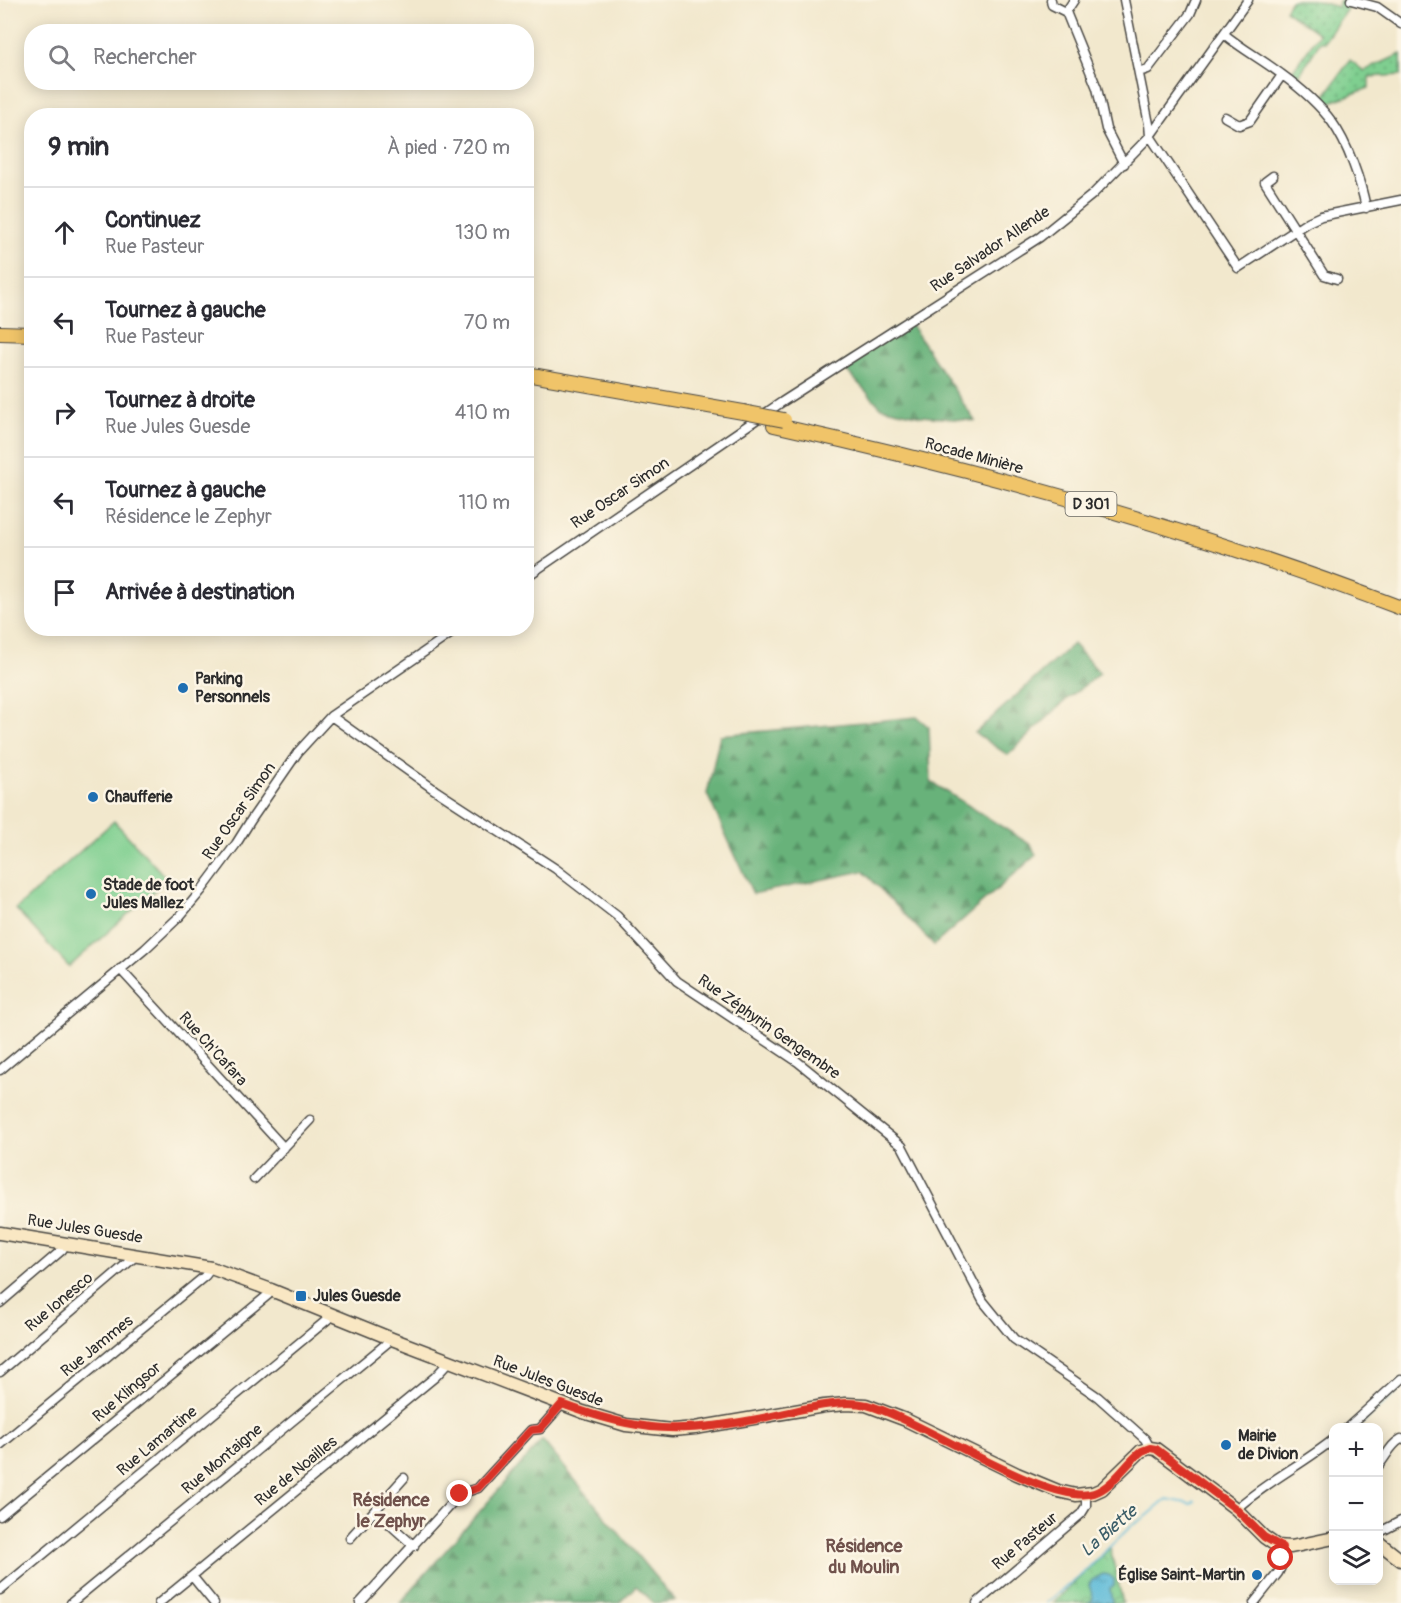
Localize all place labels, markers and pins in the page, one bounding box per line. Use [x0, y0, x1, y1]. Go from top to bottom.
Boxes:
place label: Parking Personnels [195, 669, 271, 707]
marker: Parking Personnels [176, 681, 190, 695]
place label: Chaufferie [105, 787, 173, 807]
marker: Chaufferie [86, 790, 100, 804]
place label: Stade de foot Jules Mallez [103, 875, 195, 913]
marker: Stade de foot Jules Mallez [84, 887, 98, 901]
place label: Jules Guesde [313, 1286, 402, 1306]
marker: Jules Guesde [294, 1289, 308, 1303]
place label: Mairie de Divion [1238, 1426, 1298, 1464]
marker: Mairie de Divion [1219, 1438, 1233, 1452]
place label: Église Saint-Martin [1118, 1564, 1245, 1585]
marker: Église Saint-Martin [1250, 1568, 1264, 1582]

